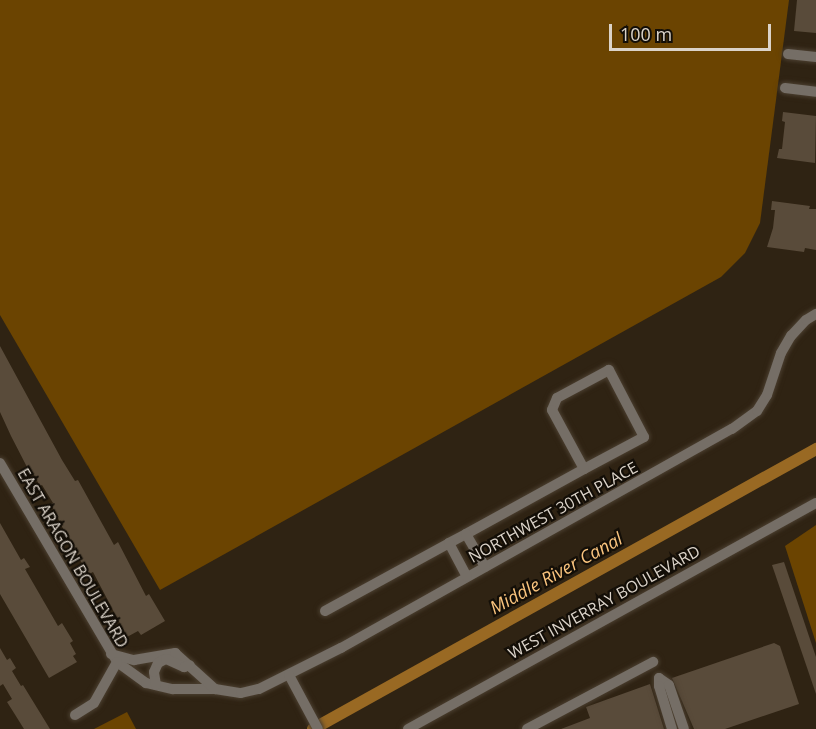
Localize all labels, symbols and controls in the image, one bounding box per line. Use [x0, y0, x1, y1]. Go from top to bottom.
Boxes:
scale bar [612, 12, 774, 50]
text: 100 m [620, 22, 672, 46]
street label: NORTHWEST 30TH PLACE [465, 457, 641, 567]
street label: EAST ARAGON BOULEVARD [14, 465, 132, 651]
water label: Middle River Canal [486, 528, 626, 618]
street label: WEST INVERRAY BOULEVARD [505, 541, 703, 663]

